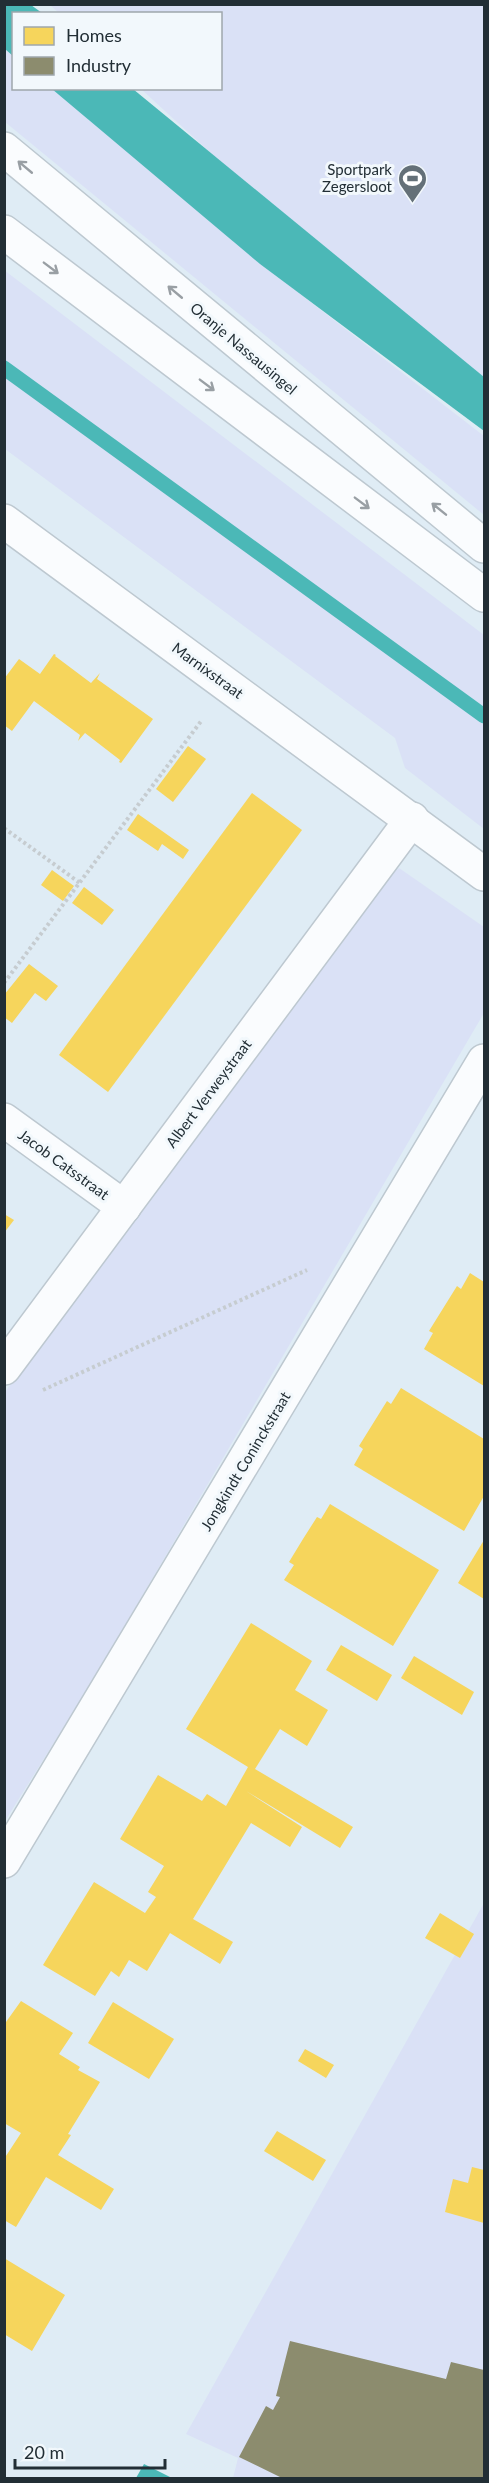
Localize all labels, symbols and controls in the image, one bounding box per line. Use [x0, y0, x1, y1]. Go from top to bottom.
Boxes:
legend [12, 12, 222, 90]
text: Homes [66, 24, 122, 46]
text: Industry [66, 54, 132, 76]
place label: Sportpark Zegersloot [322, 160, 393, 195]
one-way arrow [18, 161, 34, 174]
sports icon: Sportpark Zegersloot [397, 162, 429, 204]
one-way arrow [43, 261, 59, 274]
one-way arrow [167, 285, 183, 298]
street label: Oranje Nassausingel [187, 298, 301, 398]
one-way arrow [198, 379, 214, 392]
one-way arrow [354, 496, 370, 509]
one-way arrow [432, 502, 447, 516]
street label: Marnixstraat [169, 638, 248, 702]
street label: Albert Verweystraat [161, 1035, 255, 1151]
street label: Jacob Catsstraat [15, 1125, 113, 1203]
street label: Jongkindt Coninckstraat [196, 1388, 294, 1534]
scale bar [15, 2432, 165, 2470]
text: 20 m [24, 2441, 64, 2463]

